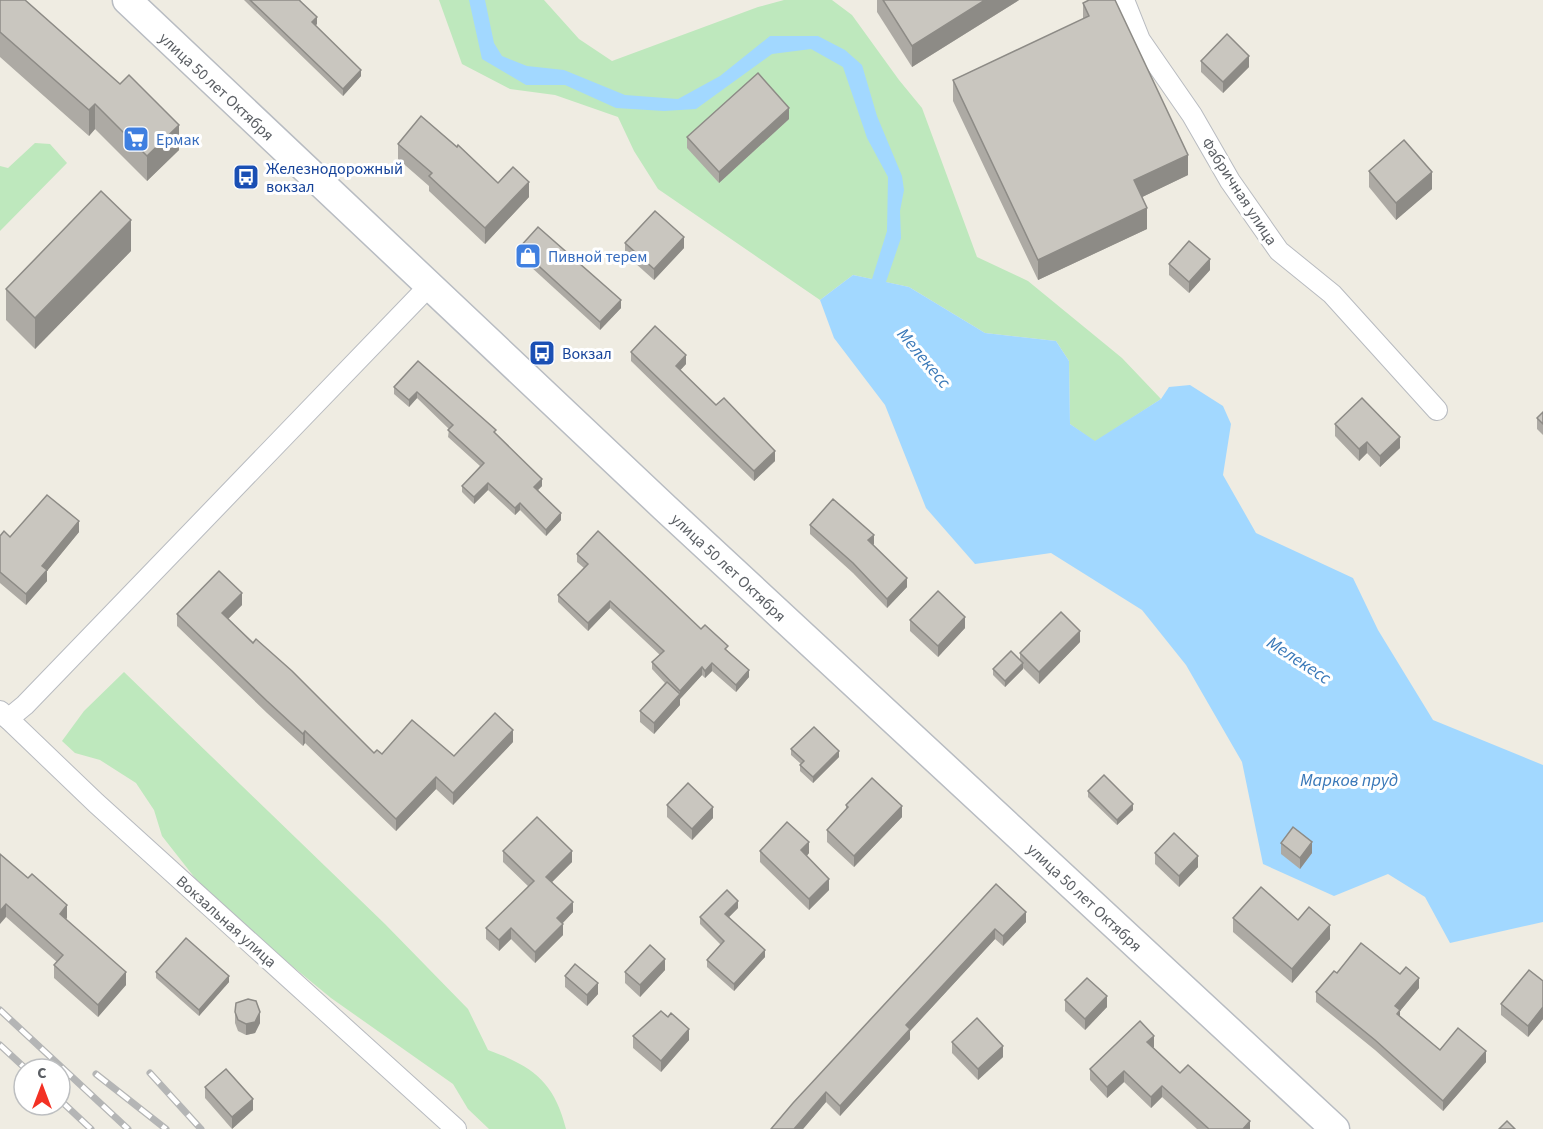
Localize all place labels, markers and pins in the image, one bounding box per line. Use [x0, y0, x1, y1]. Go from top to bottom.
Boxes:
supermarket icon: Ермак [121, 124, 151, 154]
place label: Ермак [156, 129, 200, 151]
place label: Железнодорожный вокзал [266, 158, 403, 198]
bus stop icon: Железнодорожный вокзал [231, 162, 261, 192]
shop icon: Пивной терем [513, 241, 543, 271]
place label: Пивной терем [548, 246, 647, 268]
bus stop icon: Вокзал [527, 338, 557, 368]
place label: Вокзал [562, 343, 612, 365]

